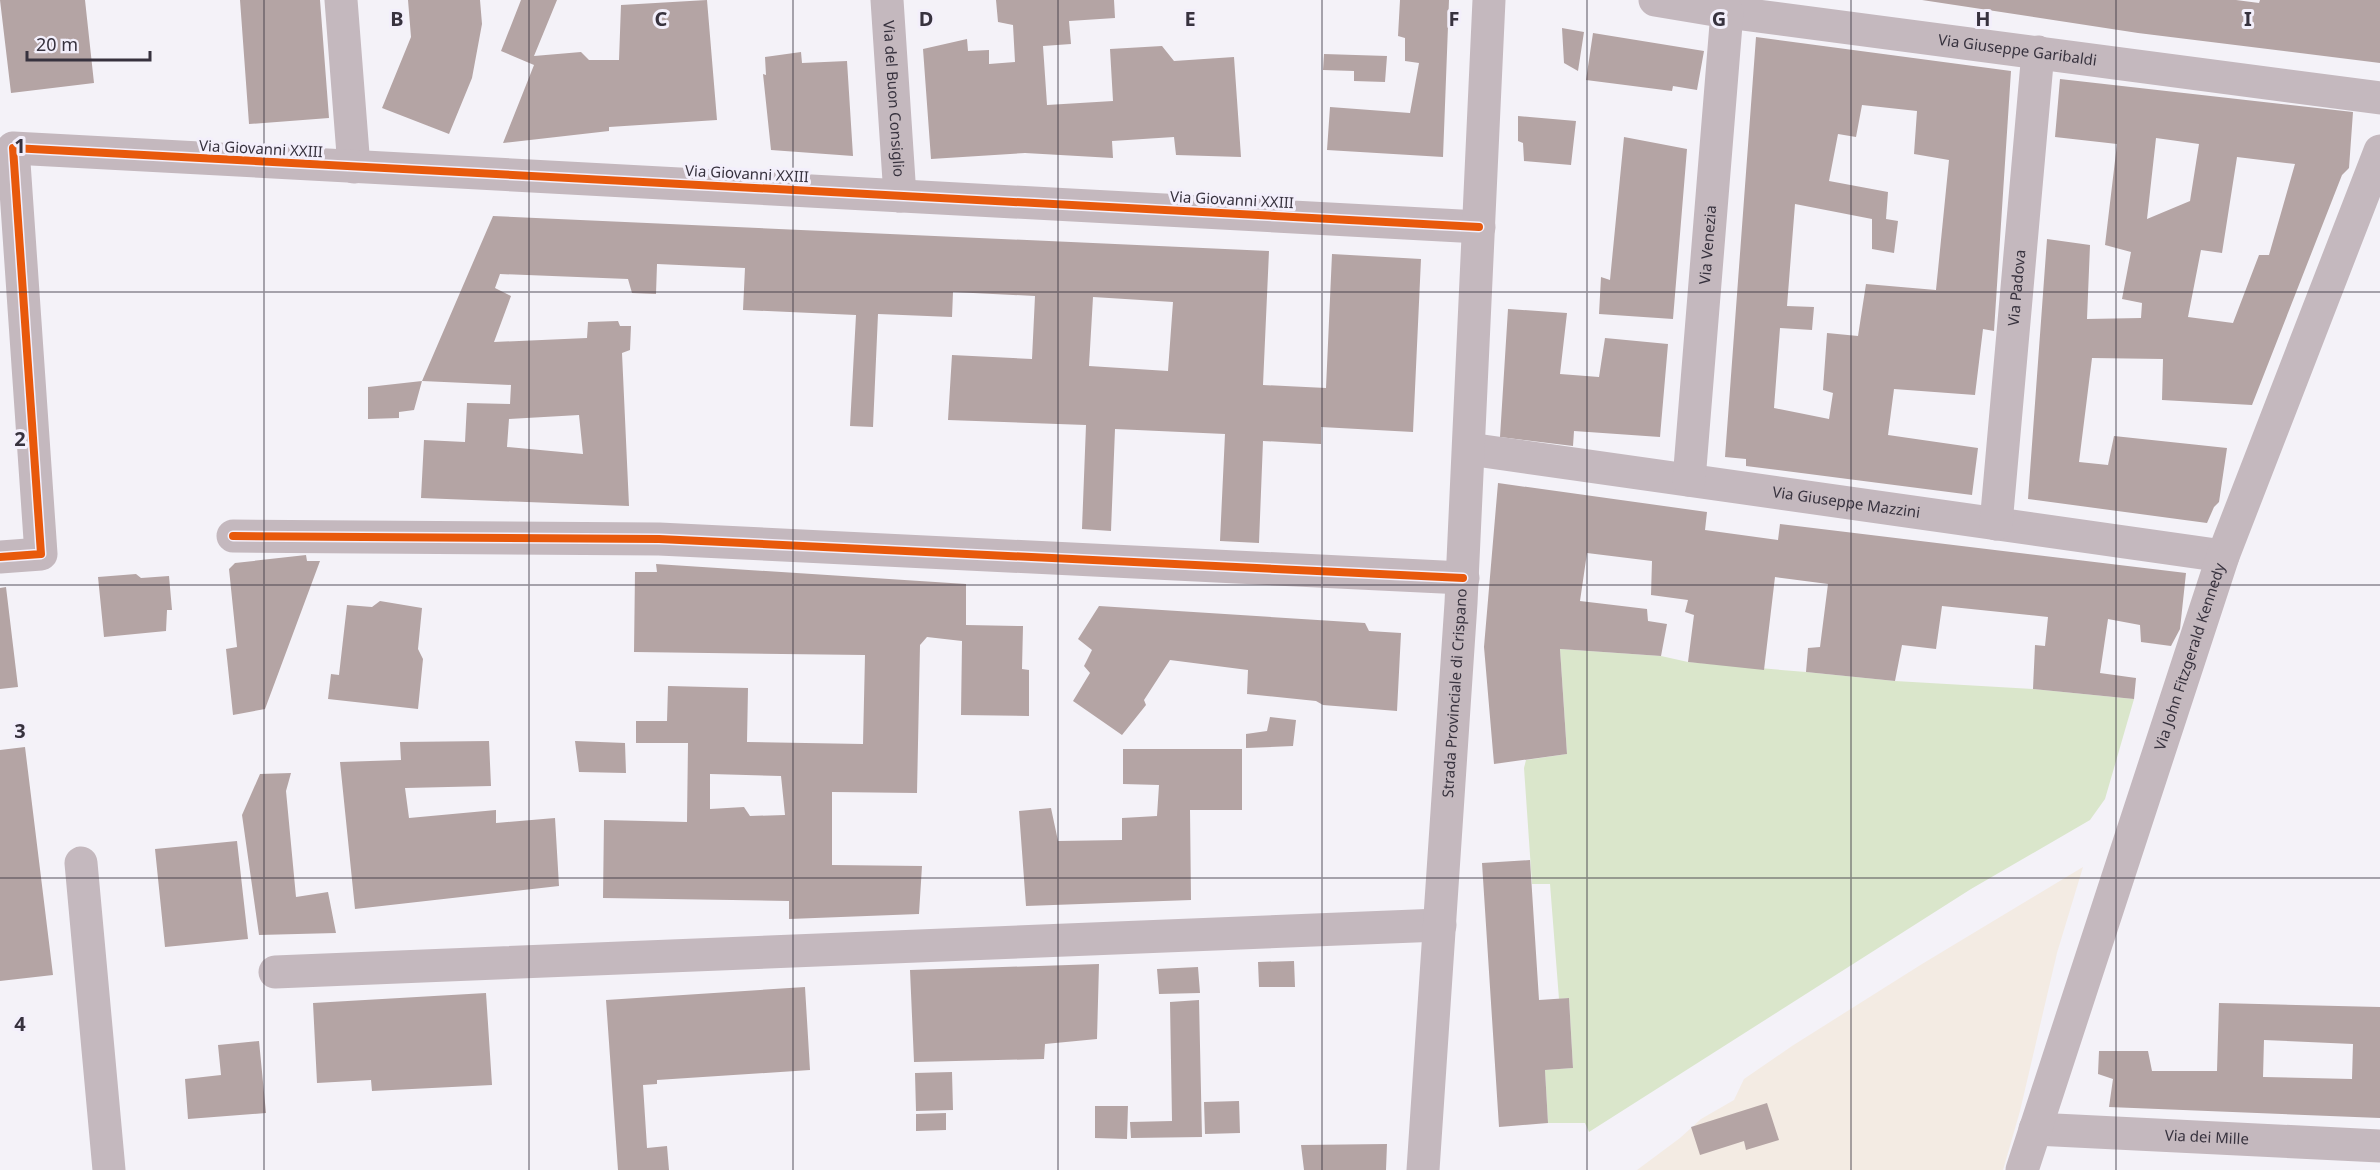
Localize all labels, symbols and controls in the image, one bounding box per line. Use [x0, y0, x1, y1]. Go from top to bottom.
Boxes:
text: B [390, 5, 404, 32]
text: C [655, 5, 668, 32]
text: D [919, 5, 933, 32]
text: E [1184, 5, 1196, 32]
text: F [1449, 5, 1459, 32]
text: G [1712, 5, 1726, 32]
text: H [1975, 5, 1991, 32]
text: I [2244, 5, 2252, 32]
street label: Via del Buon Consiglio [879, 20, 910, 178]
scale bar [27, 24, 150, 62]
street label: Via Giuseppe Garibaldi [1937, 29, 2098, 70]
text: 20 m [36, 32, 78, 56]
text: 1 [14, 132, 26, 159]
street label: Via Giovanni XXIII [199, 135, 323, 161]
street label: Via Giovanni XXIII [685, 160, 809, 186]
street label: Via Giovanni XXIII [1170, 186, 1294, 212]
street label: Via Venezia [1694, 204, 1720, 285]
street label: Via Padova [2003, 249, 2029, 327]
text: 2 [14, 425, 26, 452]
street label: Via Giuseppe Mazzini [1771, 481, 1922, 522]
street label: Via John Fitzgerald Kennedy [2149, 560, 2229, 753]
street label: Strada Provinciale di Crispano [1437, 588, 1471, 798]
text: 3 [14, 717, 26, 744]
text: 4 [14, 1010, 26, 1037]
street label: Via dei Mille [2164, 1124, 2249, 1149]

